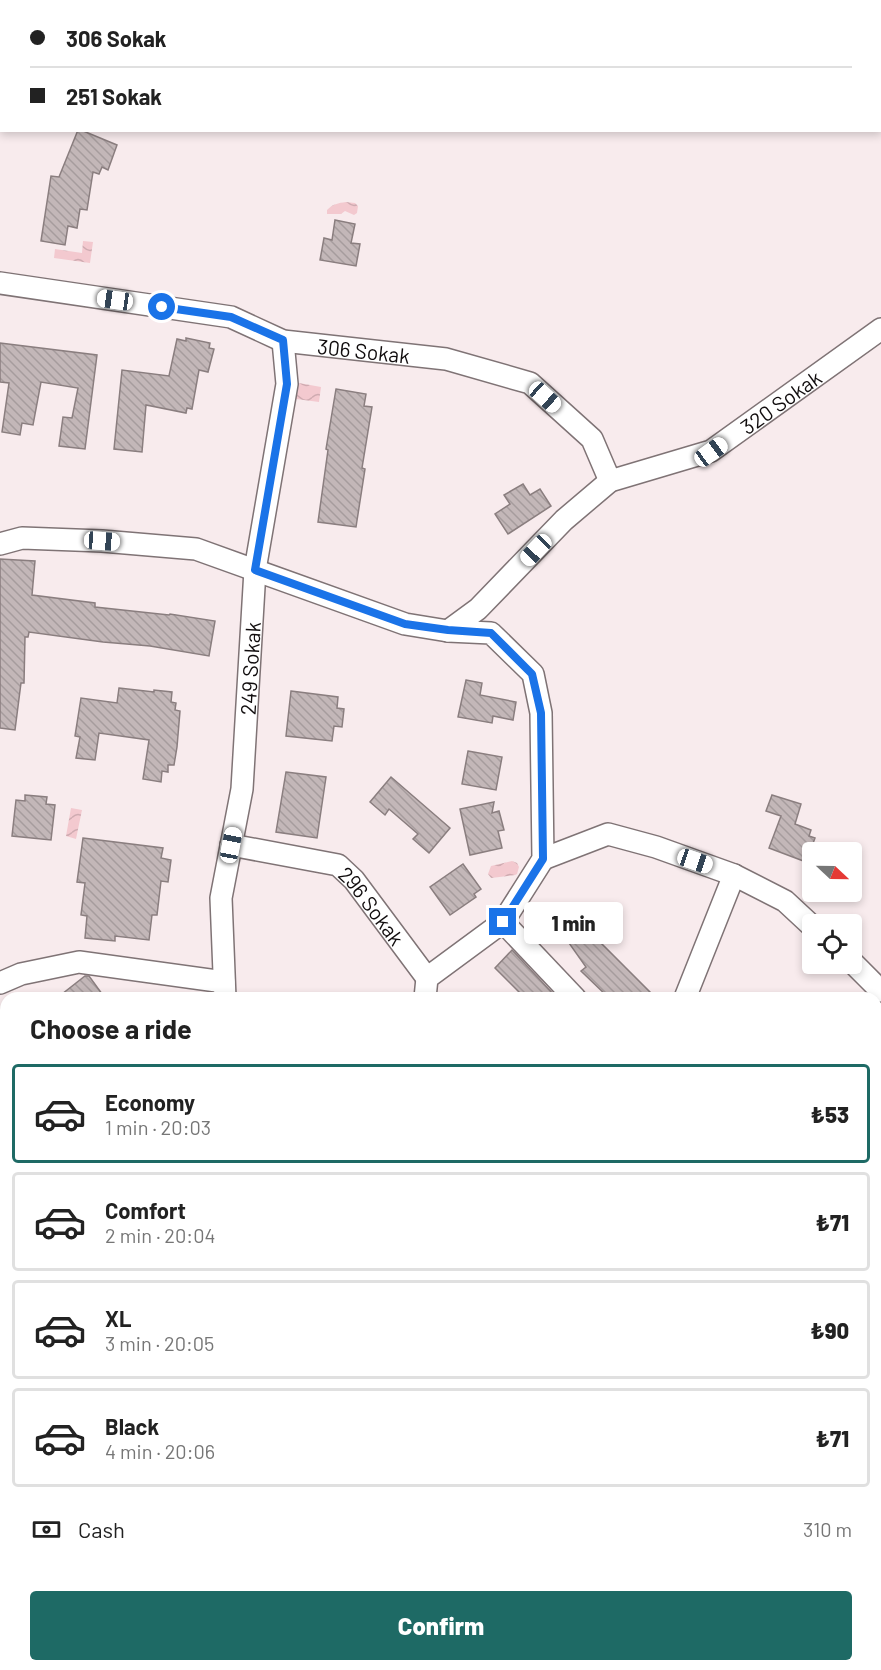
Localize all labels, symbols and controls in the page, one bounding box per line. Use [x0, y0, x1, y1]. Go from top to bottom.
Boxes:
text: 306 Sokak [66, 25, 167, 51]
text: 251 Sokak [66, 83, 162, 109]
car [96, 289, 134, 311]
route start [148, 293, 175, 320]
street label: 306 Sokak [316, 332, 411, 367]
street label: 320 Sokak [735, 364, 826, 439]
car [526, 378, 564, 416]
car [691, 434, 731, 470]
car [83, 531, 121, 551]
car [517, 531, 555, 569]
street label: 249 Sokak [234, 621, 264, 716]
car [219, 826, 243, 864]
north arrow [802, 842, 862, 902]
map controls [802, 842, 862, 974]
car [675, 847, 715, 875]
street label: 296 Sokak [334, 861, 410, 950]
callout: 1 min [524, 901, 623, 943]
route end [489, 908, 516, 935]
text: 1 min [552, 911, 595, 935]
button: locate [802, 914, 862, 974]
text: Choose a ride [30, 1012, 192, 1044]
icon: car [33, 1087, 87, 1141]
text: Economy [105, 1089, 195, 1115]
text: ₺53 [811, 1101, 849, 1127]
text: 1 min · 20:03 [105, 1115, 211, 1139]
icon: car [33, 1195, 87, 1249]
text: Comfort [105, 1197, 186, 1223]
text: ₺71 [816, 1209, 849, 1235]
text: 2 min · 20:04 [105, 1223, 215, 1247]
icon: car [33, 1303, 87, 1357]
text: XL [105, 1305, 131, 1331]
text: ₺90 [810, 1317, 849, 1343]
text: 3 min · 20:05 [105, 1331, 214, 1355]
icon: car [33, 1411, 87, 1465]
text: Black [105, 1413, 159, 1439]
text: ₺71 [816, 1425, 849, 1451]
text: 4 min · 20:06 [105, 1439, 215, 1463]
icon: cash [30, 1513, 63, 1546]
text: Cash [78, 1516, 125, 1542]
text: 310 m [803, 1517, 852, 1541]
button: Confirm [30, 1591, 852, 1660]

